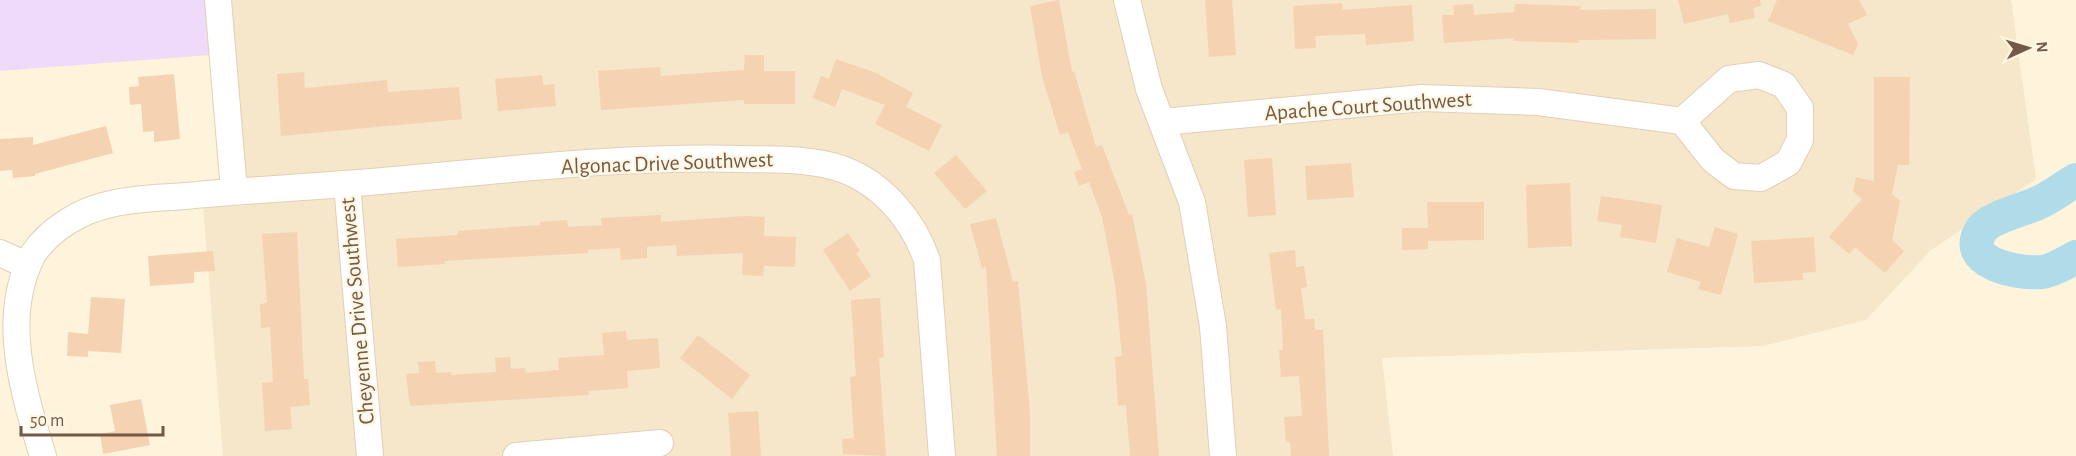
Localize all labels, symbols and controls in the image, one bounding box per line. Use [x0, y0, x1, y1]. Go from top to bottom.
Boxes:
north arrow [1998, 18, 2058, 78]
text: N [2034, 41, 2050, 53]
street label: Apache Court Southwest [1264, 88, 1472, 124]
street label: Algonac Drive Southwest [561, 148, 773, 178]
street label: Cheyenne Drive Southwest [336, 197, 378, 425]
scale bar [21, 399, 164, 437]
text: 50 m [30, 412, 64, 430]

